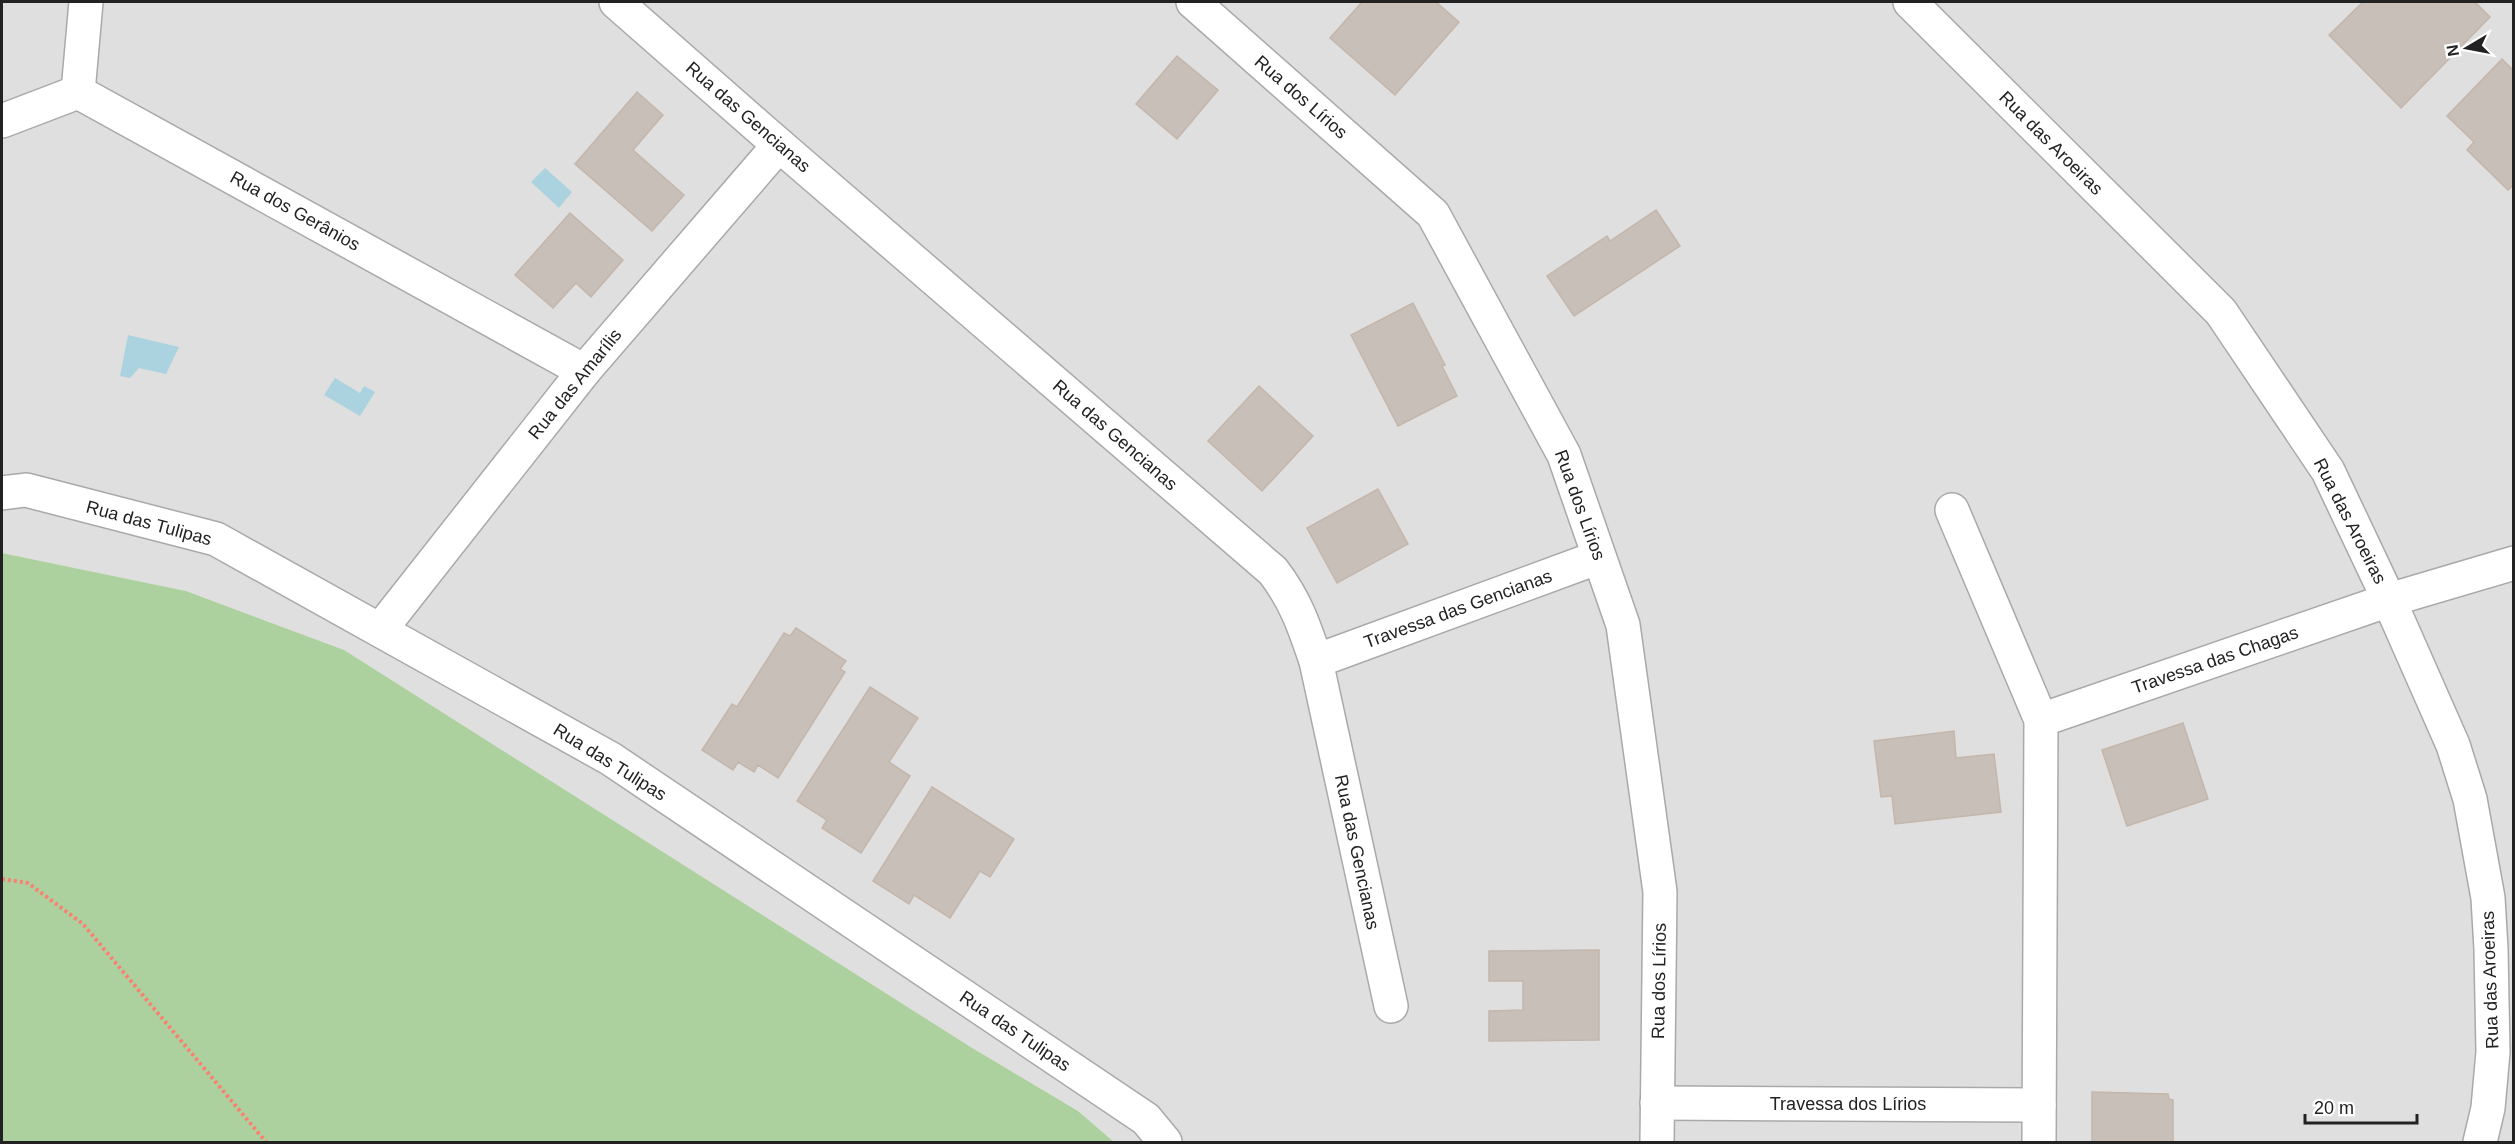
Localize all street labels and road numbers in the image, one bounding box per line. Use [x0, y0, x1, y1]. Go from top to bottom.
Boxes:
street label: Rua dos Lírios [1251, 51, 1351, 143]
street label: Rua das Gencianas [682, 58, 814, 176]
street label: Rua das Aroeiras [1995, 87, 2107, 199]
street label: Rua dos Gerânios [227, 167, 363, 255]
street label: Rua das Amarílis [524, 325, 626, 443]
street label: Rua das Gencianas [1049, 376, 1181, 494]
street label: Rua dos Lírios [1551, 447, 1609, 563]
street label: Rua das Aroeiras [2310, 455, 2390, 587]
street label: Rua das Tulipas [84, 497, 214, 549]
street label: Travessa das Gencianas [1361, 566, 1555, 652]
street label: Travessa das Chagas [2129, 622, 2301, 698]
street label: Rua das Tulipas [550, 719, 670, 805]
street label: Rua das Gencianas [1331, 773, 1383, 931]
street label: Rua das Aroeiras [2478, 911, 2502, 1049]
street label: Rua dos Lírios [1648, 923, 1670, 1039]
street label: Rua das Tulipas [956, 987, 1074, 1075]
street label: Travessa dos Lírios [1770, 1094, 1926, 1114]

